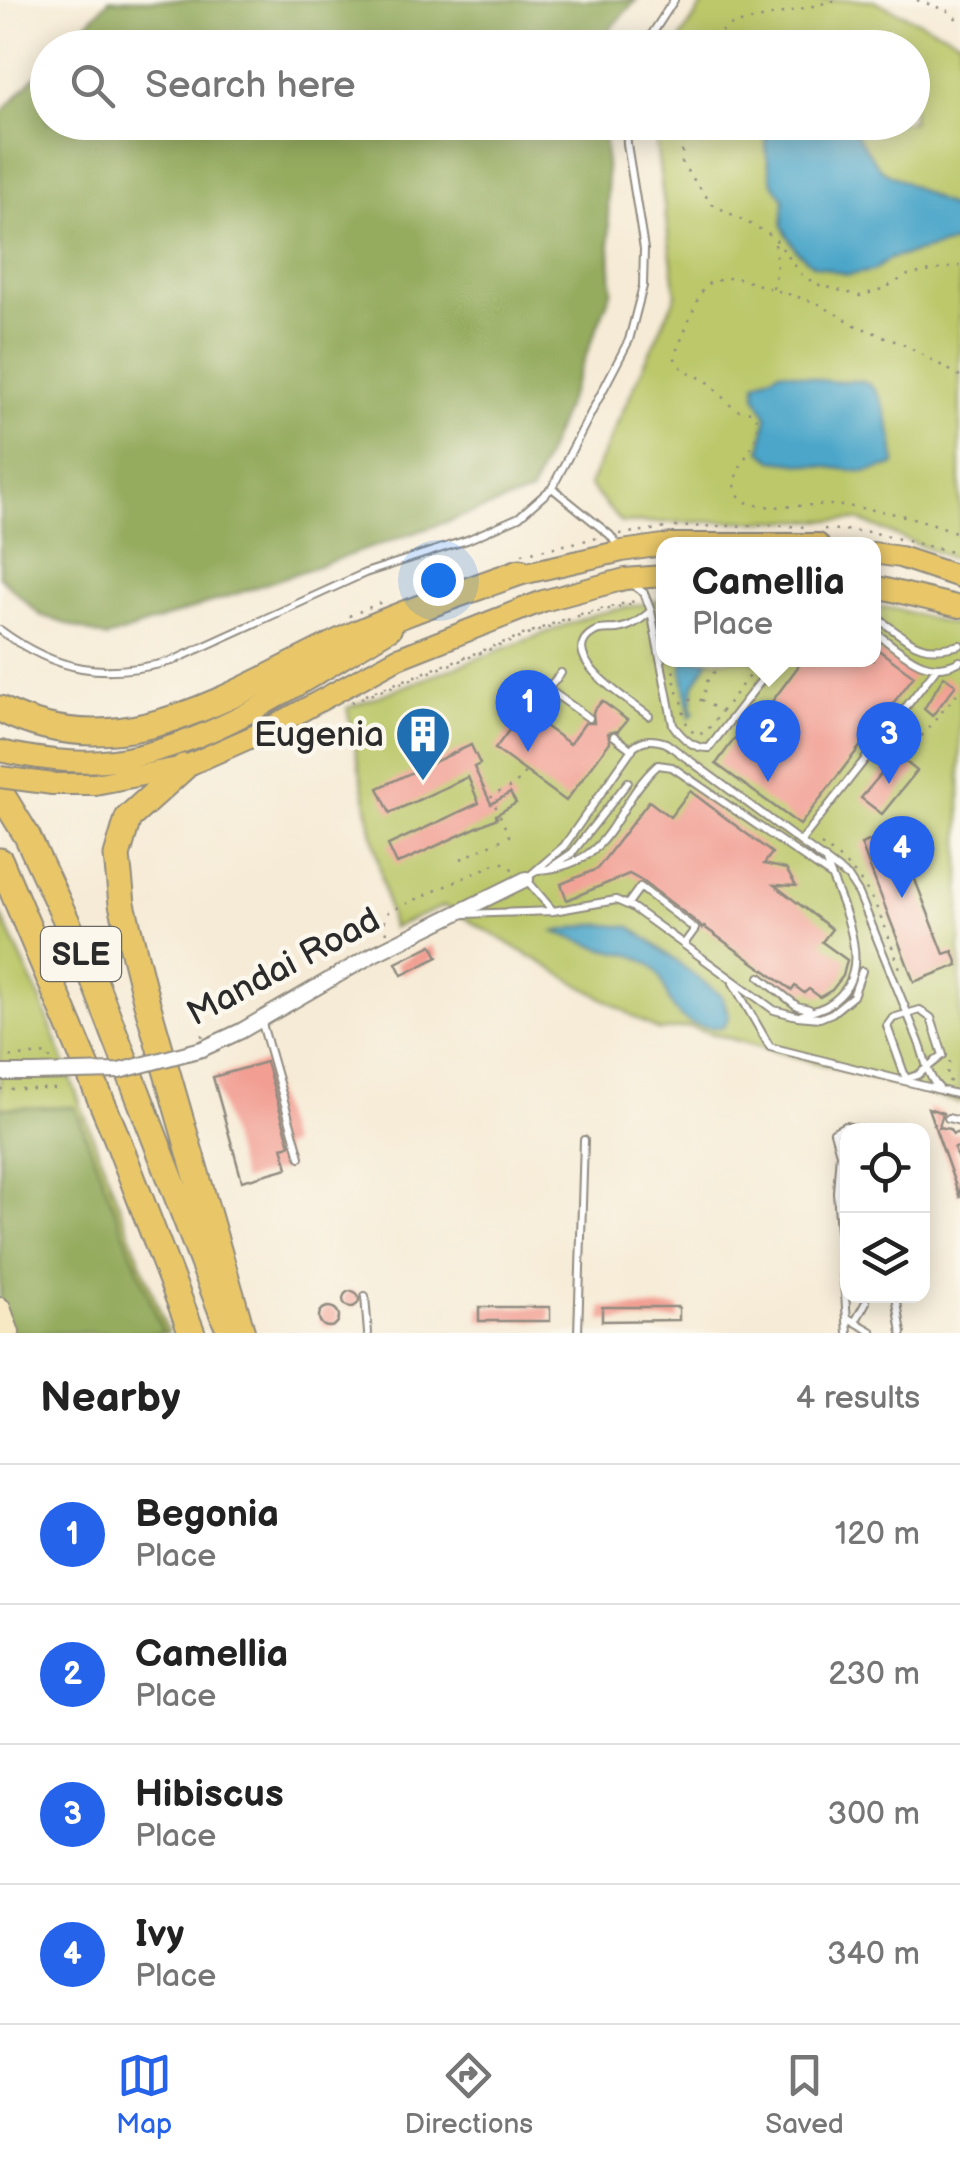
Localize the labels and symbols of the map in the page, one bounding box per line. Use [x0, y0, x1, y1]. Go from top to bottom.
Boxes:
your location [413, 555, 464, 606]
pin: 1 [496, 670, 560, 752]
pin: 2 [736, 700, 800, 782]
pin: 3 [856, 702, 922, 784]
building icon: Eugenia [393, 704, 453, 783]
place label: Eugenia [254, 714, 384, 757]
pin: 4 [870, 816, 934, 898]
street label: Mandai Road [180, 899, 387, 1036]
road number: SLE [41, 927, 121, 981]

